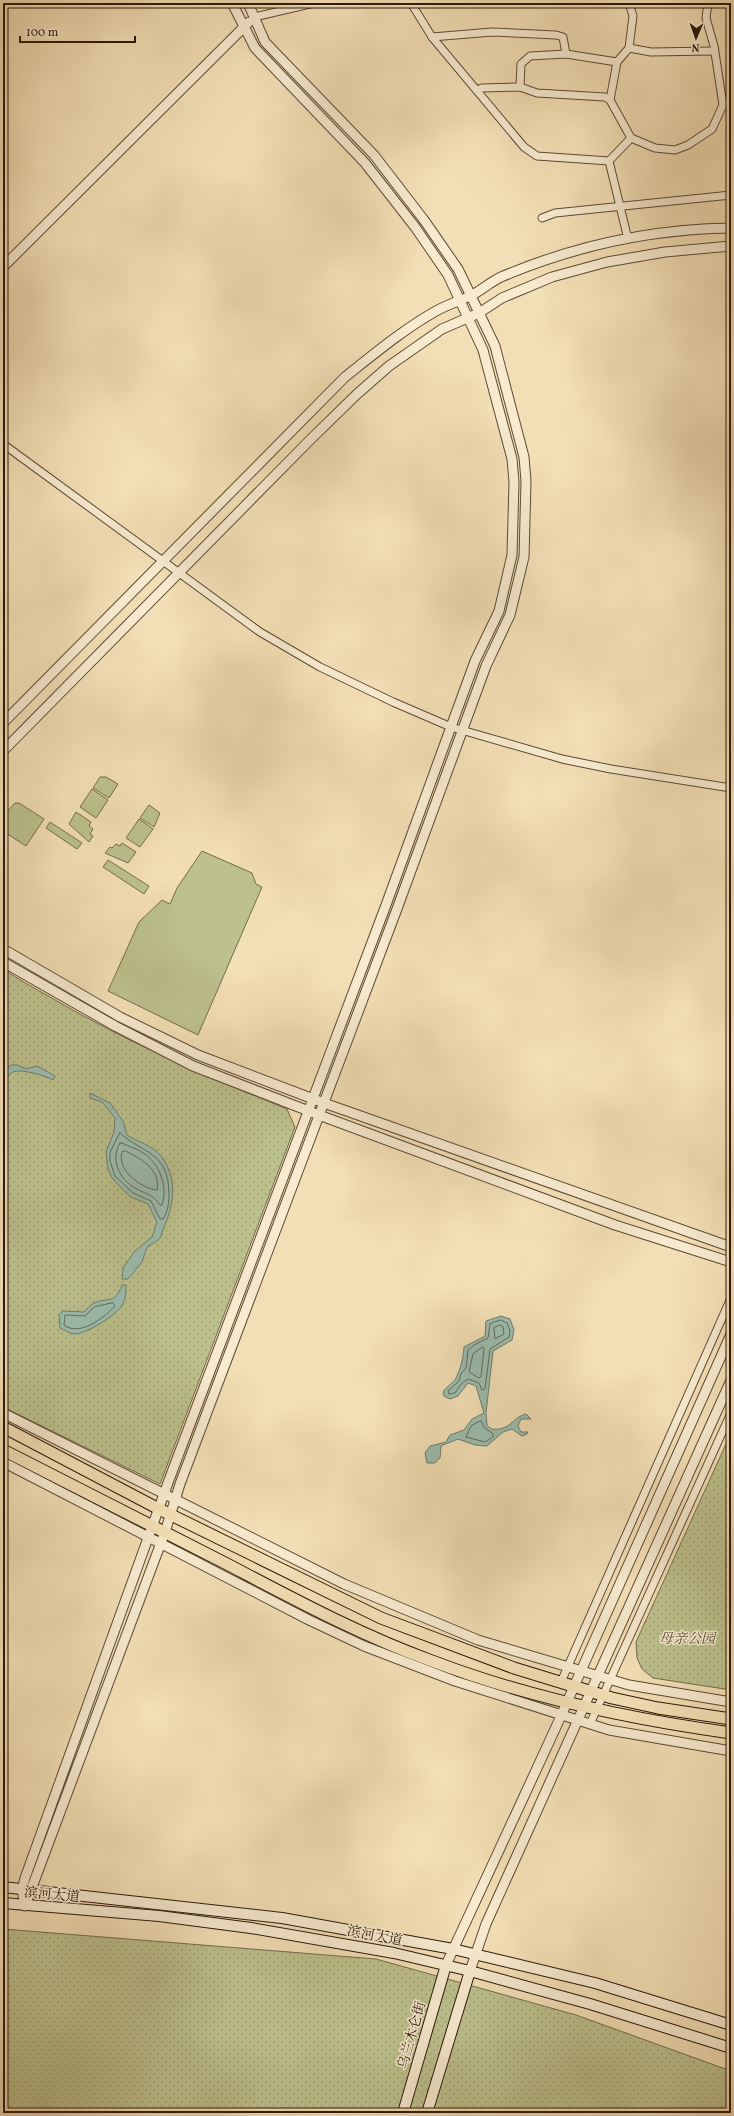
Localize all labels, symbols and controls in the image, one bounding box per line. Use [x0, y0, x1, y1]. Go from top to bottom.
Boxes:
scale bar [20, 18, 135, 44]
north arrow [676, 18, 716, 58]
text: 100 m [26, 25, 59, 41]
text: N [691, 39, 700, 54]
park label: 母亲公园 [659, 1630, 717, 1649]
street label: 滨河大道 [23, 1884, 81, 1907]
street label: 滨河大道 [345, 1922, 404, 1951]
street label: 乌兰木仑街 [394, 1999, 431, 2072]

